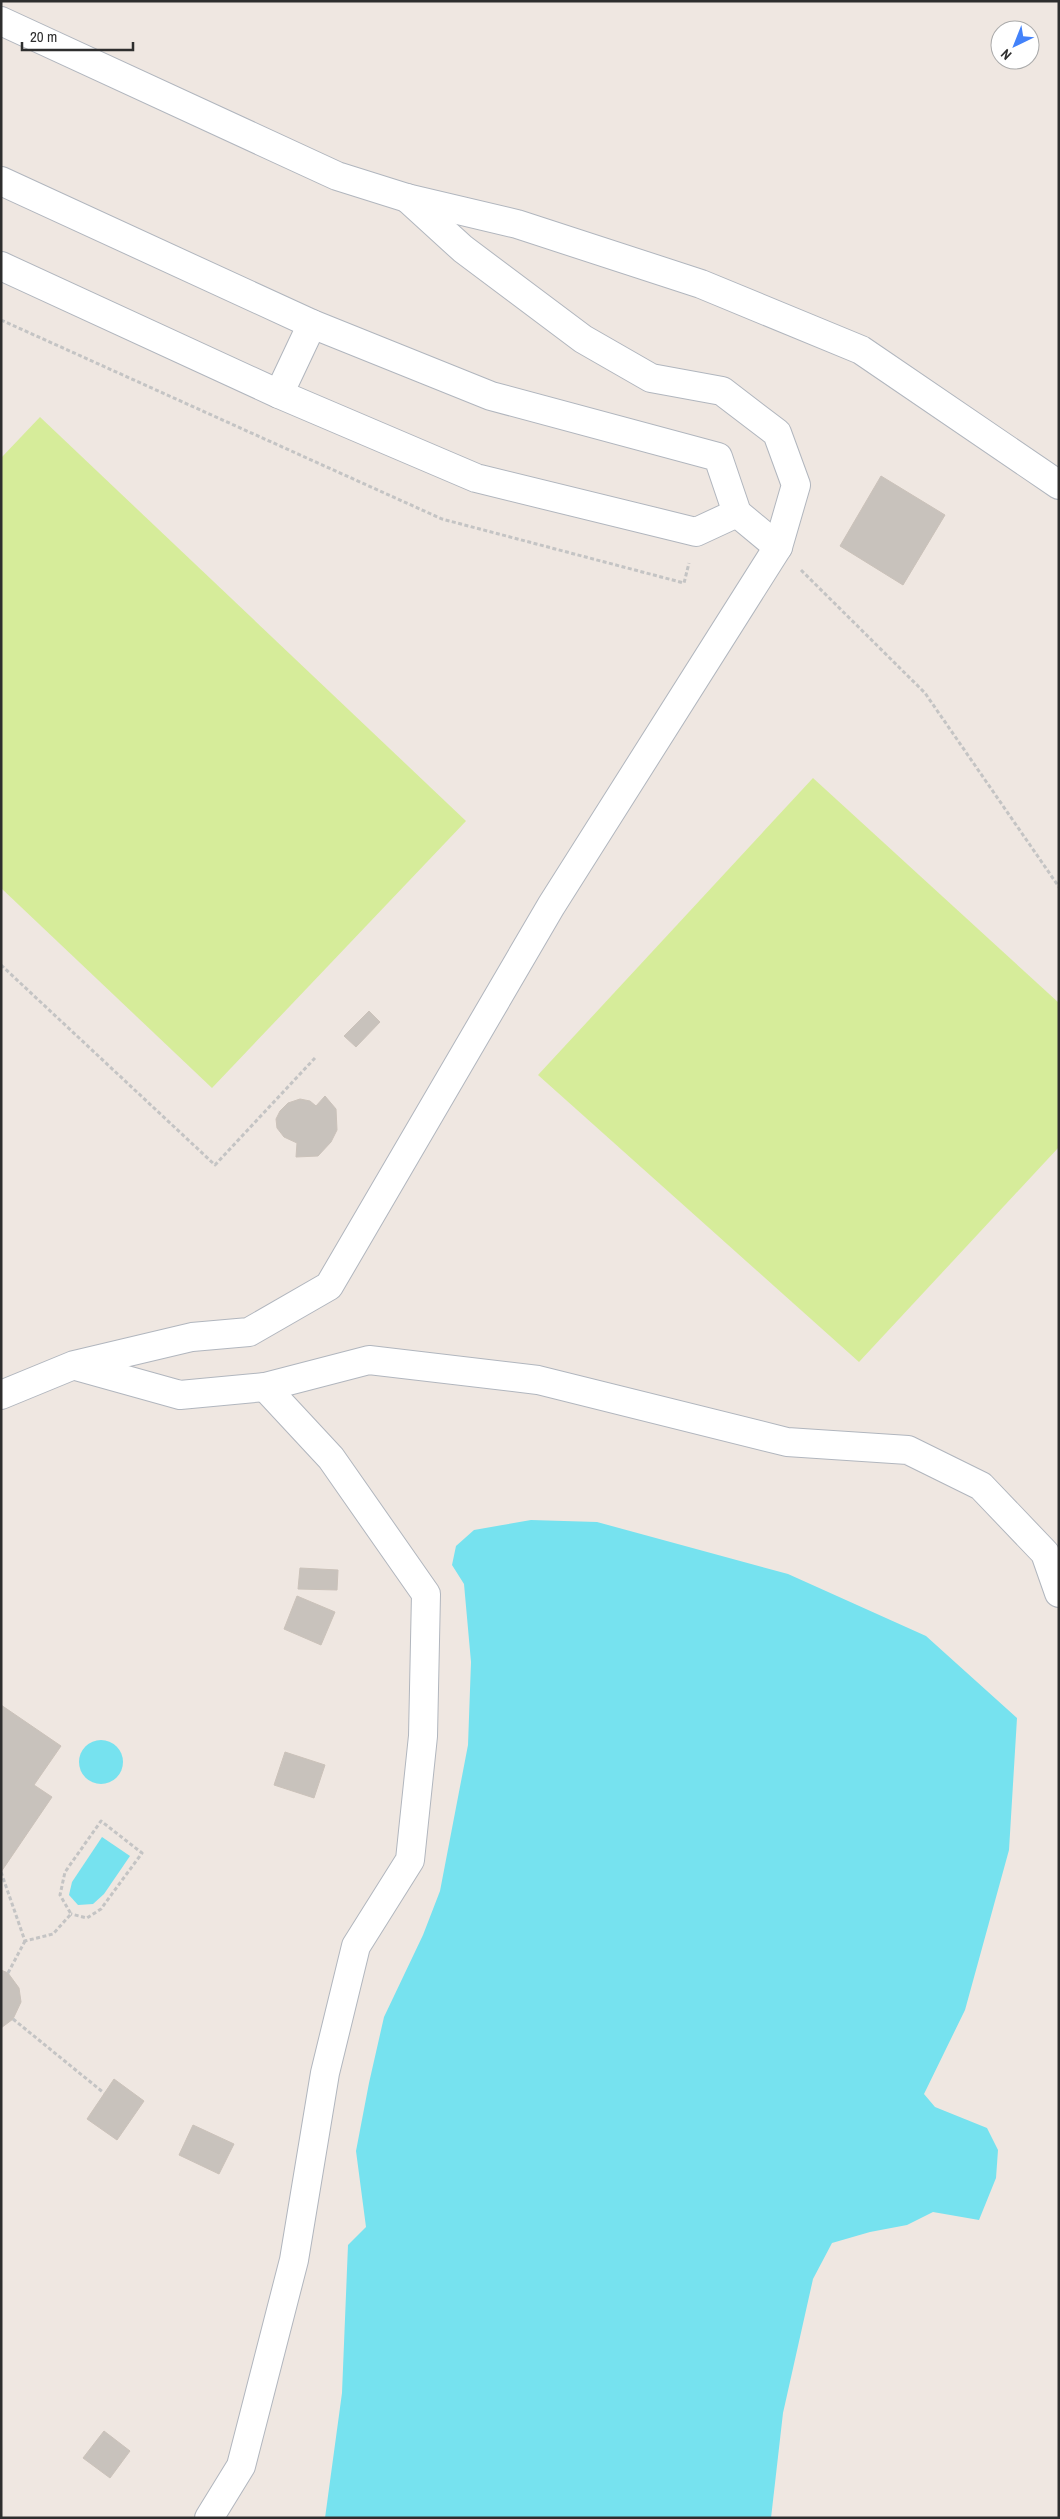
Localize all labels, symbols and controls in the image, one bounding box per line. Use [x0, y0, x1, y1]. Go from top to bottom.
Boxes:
scale bar [22, 20, 134, 52]
north arrow [990, 20, 1040, 70]
text: 20 m [30, 26, 57, 47]
text: N [997, 45, 1015, 64]

